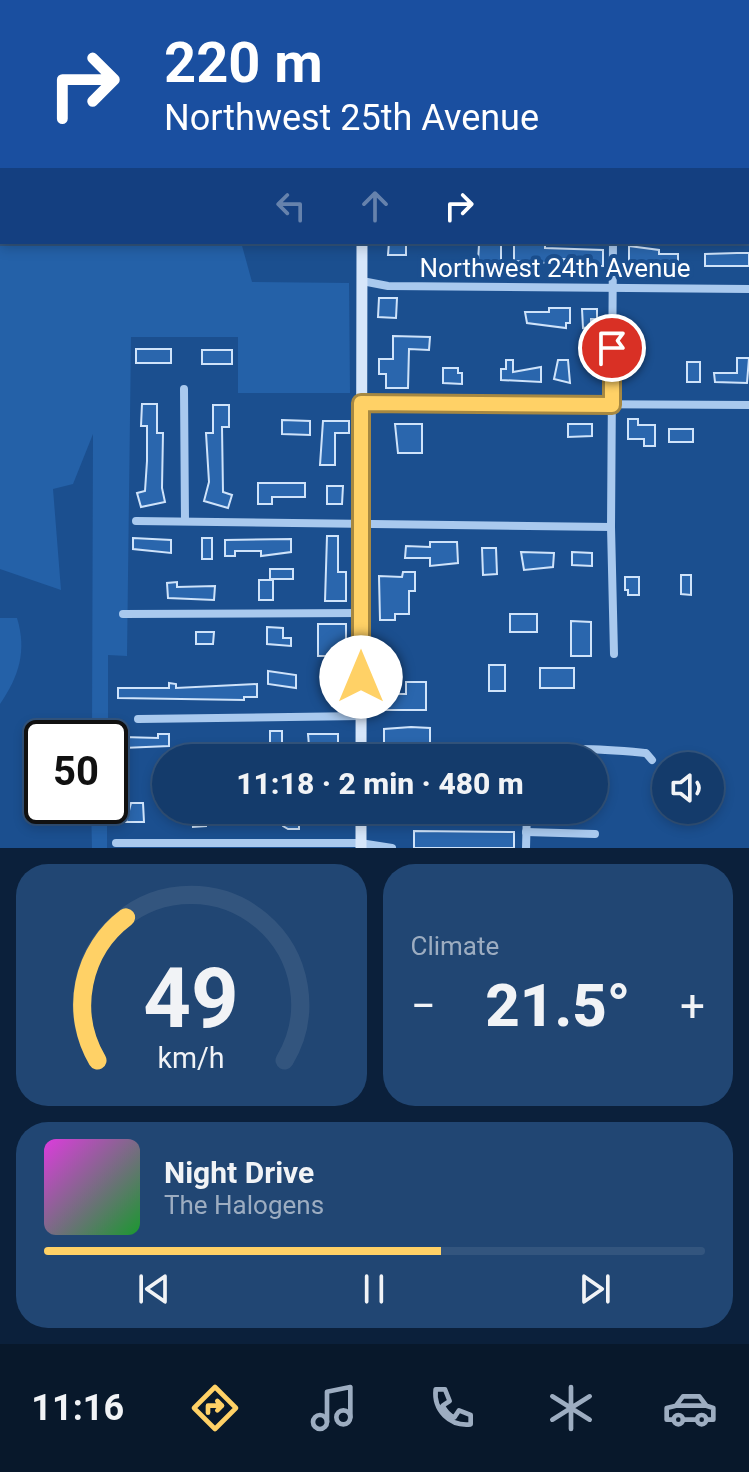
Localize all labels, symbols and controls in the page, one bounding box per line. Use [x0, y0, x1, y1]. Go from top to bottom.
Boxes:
text: 220 m [164, 30, 323, 96]
icon: right [32, 32, 136, 136]
text: Northwest 25th Avenue [164, 97, 539, 139]
icon: left [269, 184, 313, 228]
icon: ahead [353, 184, 397, 228]
icon: right [437, 184, 481, 228]
street label: Northwest 24th Avenue [420, 253, 690, 283]
pin [578, 314, 646, 382]
icon: arrive [590, 326, 634, 370]
position arrow [319, 635, 403, 719]
speed limit sign: 50 [24, 720, 128, 824]
map controls [652, 752, 724, 824]
button: sound [652, 752, 724, 824]
text: 11:18 · 2 min · 480 m [236, 766, 524, 801]
text: Climate [411, 931, 499, 961]
text: 49 [144, 950, 239, 1047]
text: 21.5° [485, 970, 630, 1041]
text: − [411, 980, 436, 1032]
text: + [680, 980, 705, 1032]
text: km/h [158, 1041, 225, 1075]
text: Night Drive [164, 1155, 314, 1190]
text: The Halogens [164, 1190, 324, 1220]
icon: previous [132, 1267, 176, 1311]
icon: pause [352, 1267, 396, 1311]
icon: next [573, 1267, 617, 1311]
icon: directions [187, 1380, 243, 1436]
icon: music [306, 1380, 362, 1436]
icon: phone [424, 1380, 480, 1436]
icon: climate [543, 1380, 599, 1436]
icon: car [662, 1380, 718, 1436]
text: 11:16 [31, 1387, 124, 1429]

